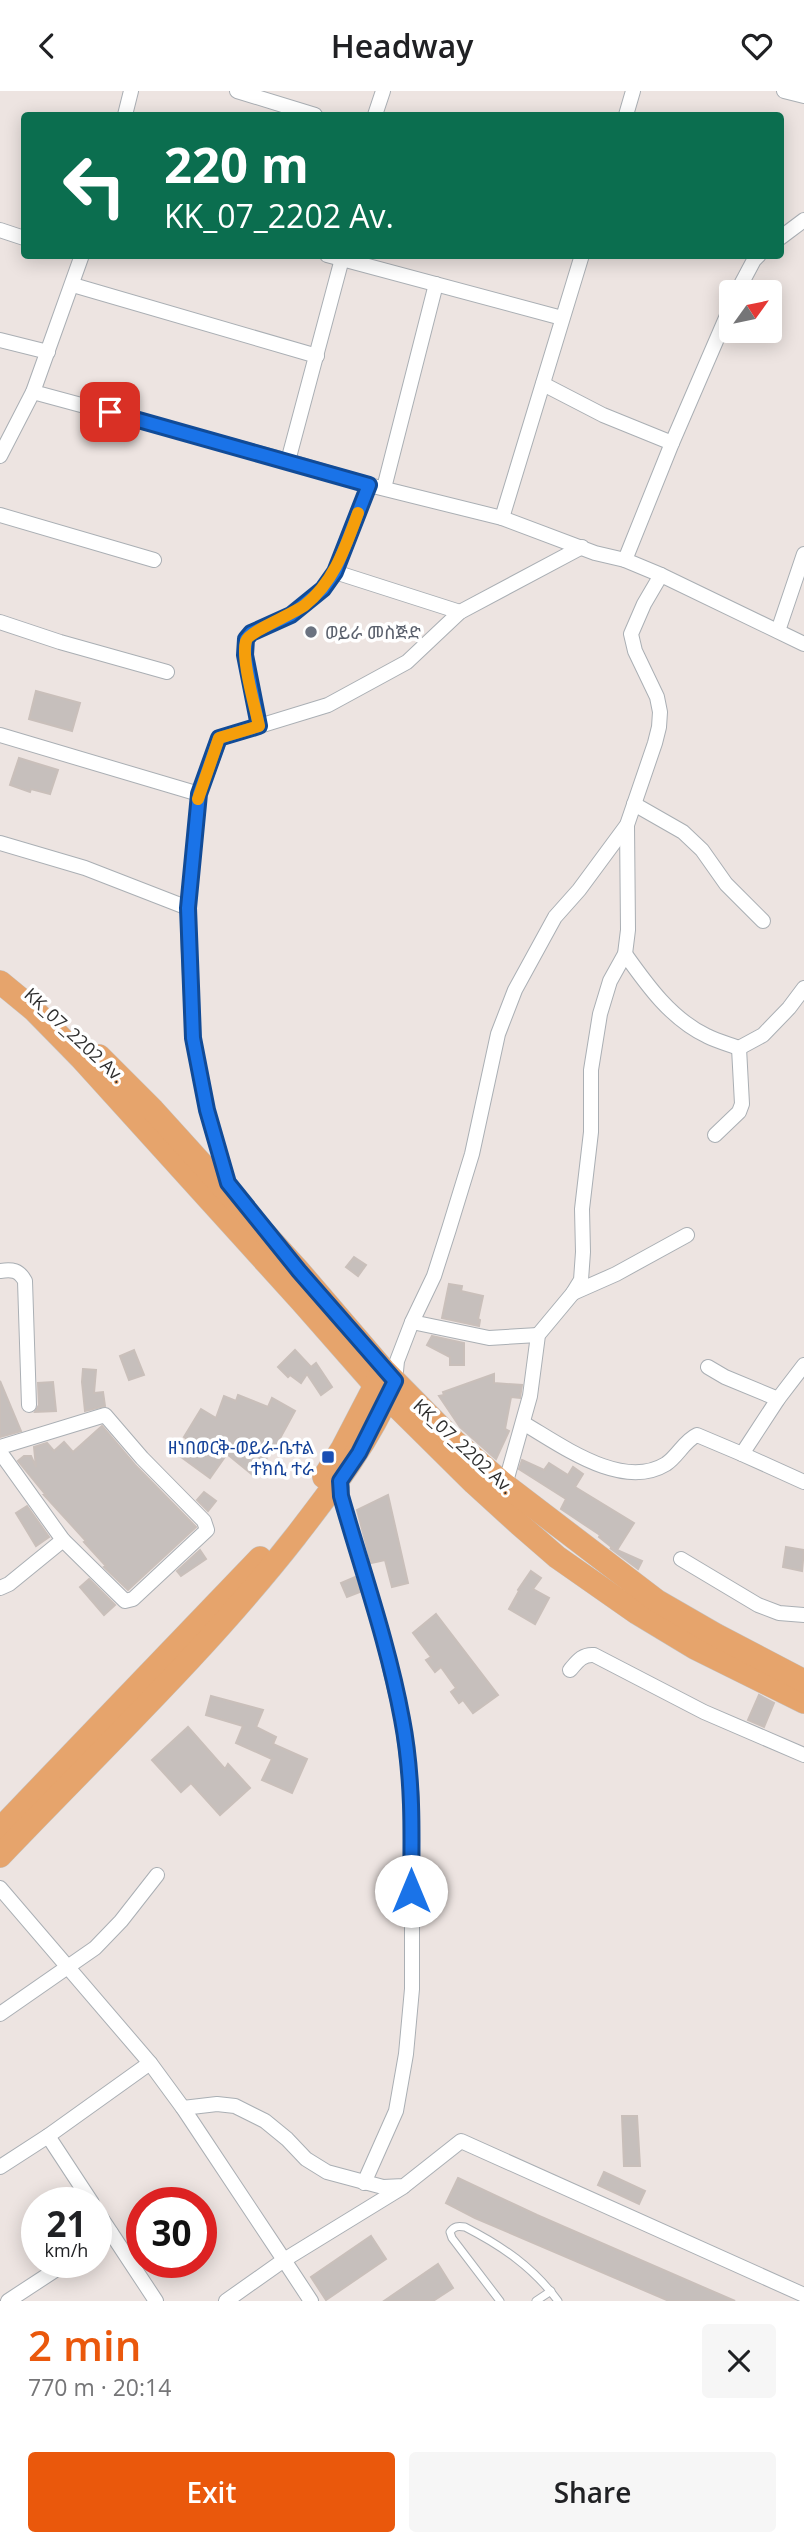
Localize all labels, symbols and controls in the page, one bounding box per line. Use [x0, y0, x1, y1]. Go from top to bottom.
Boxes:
text: Headway [331, 24, 473, 67]
icon: back [28, 27, 66, 65]
icon: heart [738, 27, 776, 65]
text: 220 m [164, 131, 309, 197]
icon: left [49, 140, 140, 231]
text: KK_07_2202 Av. [164, 194, 394, 237]
north arrow [719, 280, 782, 343]
map controls [719, 280, 782, 343]
pin [80, 382, 140, 442]
icon: arrive [91, 393, 129, 431]
place label: ወይራ መስጅድ [325, 620, 421, 644]
marker: ወይራ መስጅድ [303, 624, 319, 640]
street label: KK_07_2202 Av. [20, 982, 130, 1088]
street label: KK_07_2202 Av. [409, 1393, 519, 1499]
place label: ዘነበወርቅ-ወይራ-ቤተል ተክሲ ተራ [168, 1435, 314, 1480]
marker: ዘነበወርቅ-ወይራ-ቤተል ተክሲ ተራ [320, 1449, 336, 1465]
position arrow [374, 1854, 448, 1928]
speed limit sign: 30 [126, 2187, 217, 2278]
text: 21 [46, 2200, 87, 2247]
text: km/h [45, 2238, 88, 2262]
text: 2 min [28, 2316, 141, 2373]
button: close [702, 2324, 776, 2398]
text: 770 m · 20:14 [28, 2371, 171, 2403]
button: Exit [28, 2452, 395, 2532]
button: Share [409, 2452, 776, 2532]

